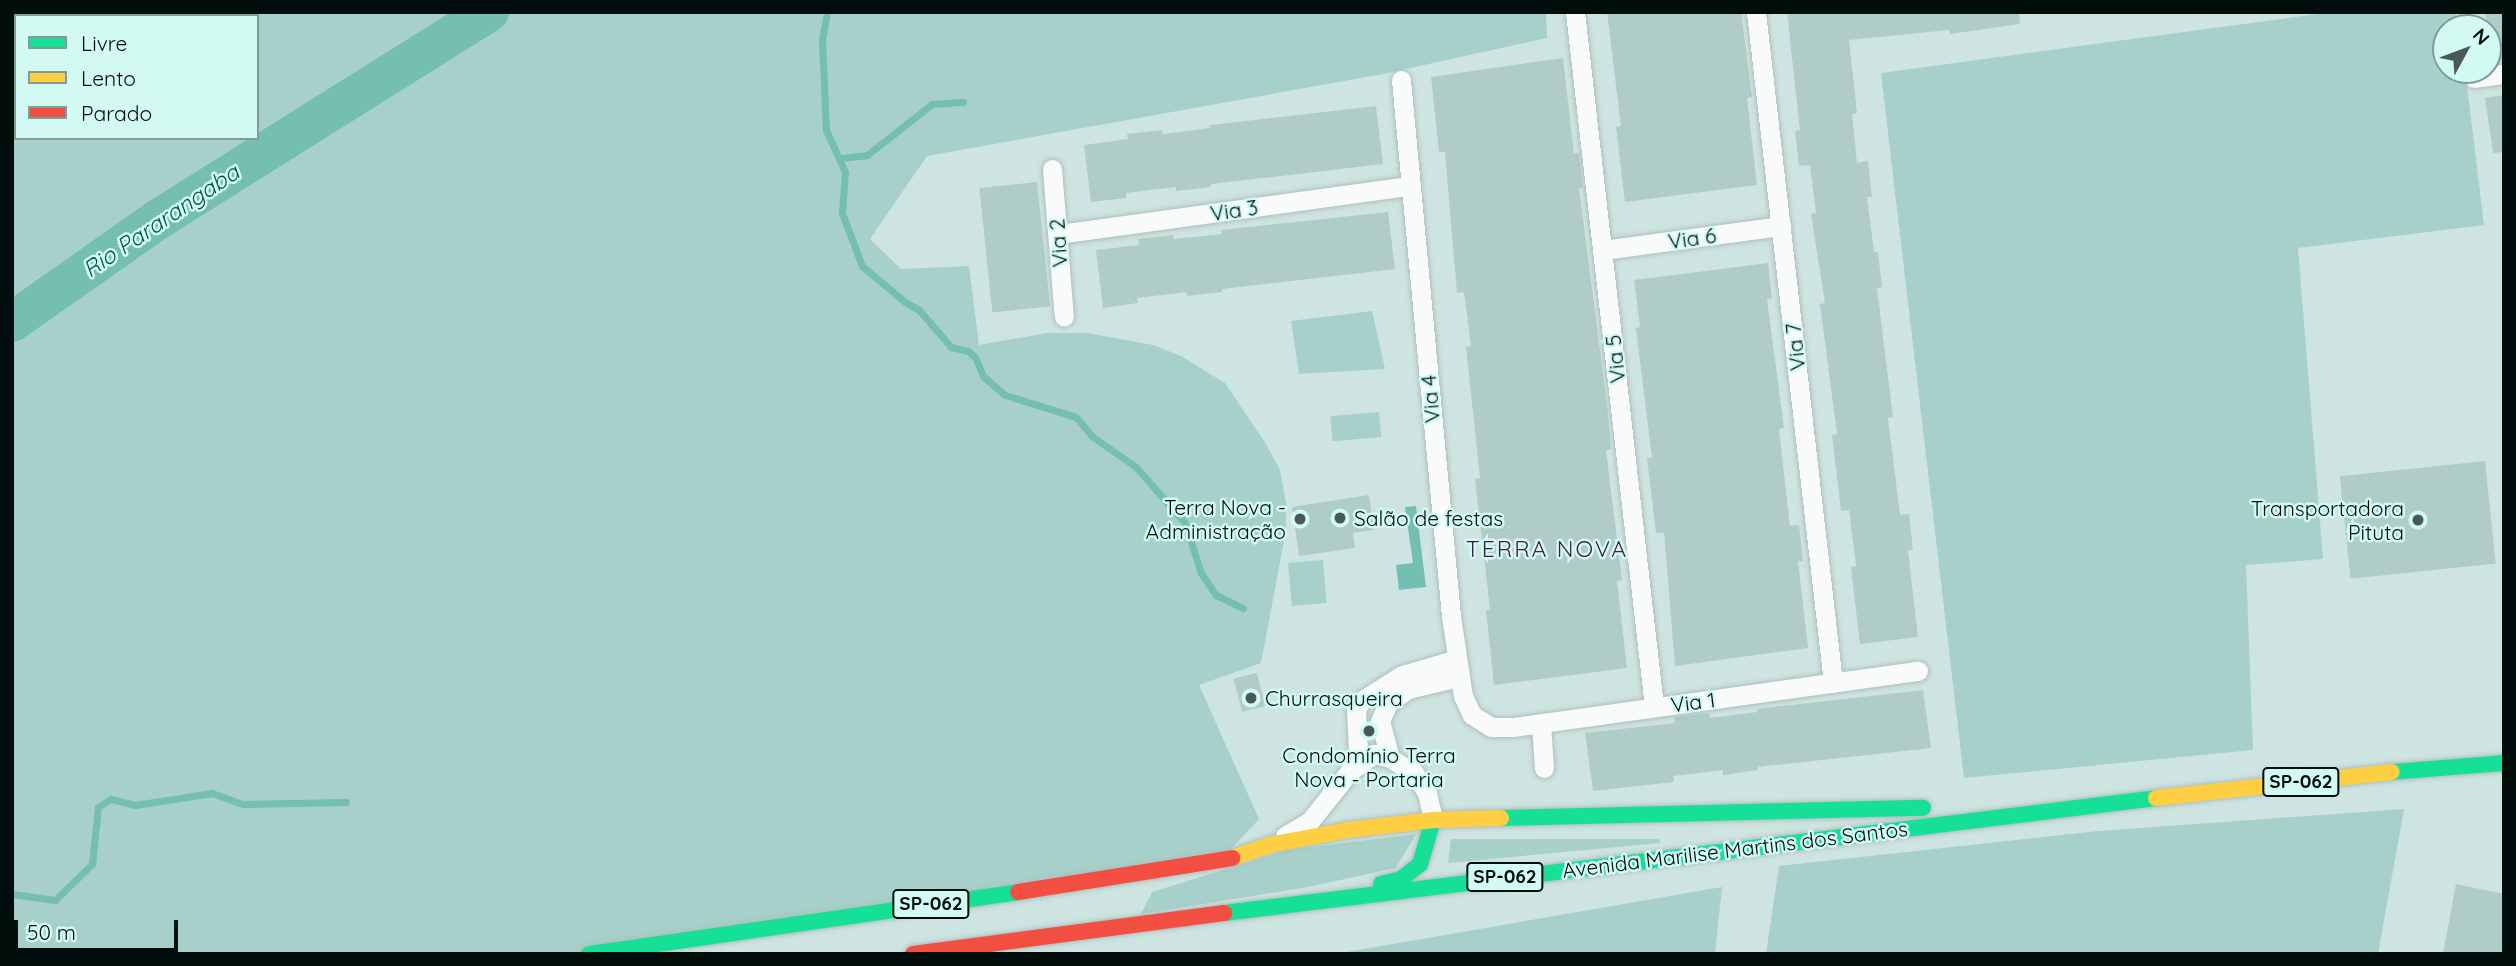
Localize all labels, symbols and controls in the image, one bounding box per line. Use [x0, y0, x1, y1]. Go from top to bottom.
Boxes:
legend [14, 14, 259, 140]
north arrow [2432, 14, 2502, 84]
text: N [2468, 23, 2495, 50]
text: Livre [81, 30, 127, 56]
text: Lento [81, 65, 136, 91]
text: Parado [81, 100, 152, 126]
water label: Rio Pararangaba [78, 159, 244, 283]
street label: Via 3 [1209, 194, 1259, 226]
street label: Via 2 [1044, 218, 1072, 268]
street label: Via 6 [1666, 222, 1718, 254]
street label: Via 7 [1780, 322, 1810, 372]
street label: Via 5 [1600, 334, 1630, 384]
street label: Via 4 [1415, 374, 1445, 424]
place label: Terra Nova - Administração [1146, 494, 1286, 544]
place label: Transportadora Pituta [2251, 495, 2404, 545]
place label: Salão de festas [1354, 505, 1503, 531]
marker: Salão de festas [1332, 510, 1348, 526]
marker: Terra Nova - Administração [1292, 511, 1308, 527]
marker: Transportadora Pituta [2410, 512, 2426, 528]
district label: TERRA NOVA [1467, 535, 1627, 563]
place label: Churrasqueira [1265, 685, 1403, 711]
street label: Via 1 [1669, 687, 1717, 717]
marker: Churrasqueira [1243, 690, 1259, 706]
marker: Condomínio Terra Nova - Portaria [1361, 723, 1377, 739]
place label: Condomínio Terra Nova - Portaria [1282, 742, 1456, 792]
road number: SP-062 [2261, 766, 2341, 797]
street label: Avenida Marilise Martins dos Santos [1561, 815, 1909, 883]
road number: SP-062 [1465, 862, 1545, 892]
road number: SP-062 [891, 888, 971, 920]
scale bar [18, 906, 182, 950]
text: 50 m [27, 919, 76, 945]

